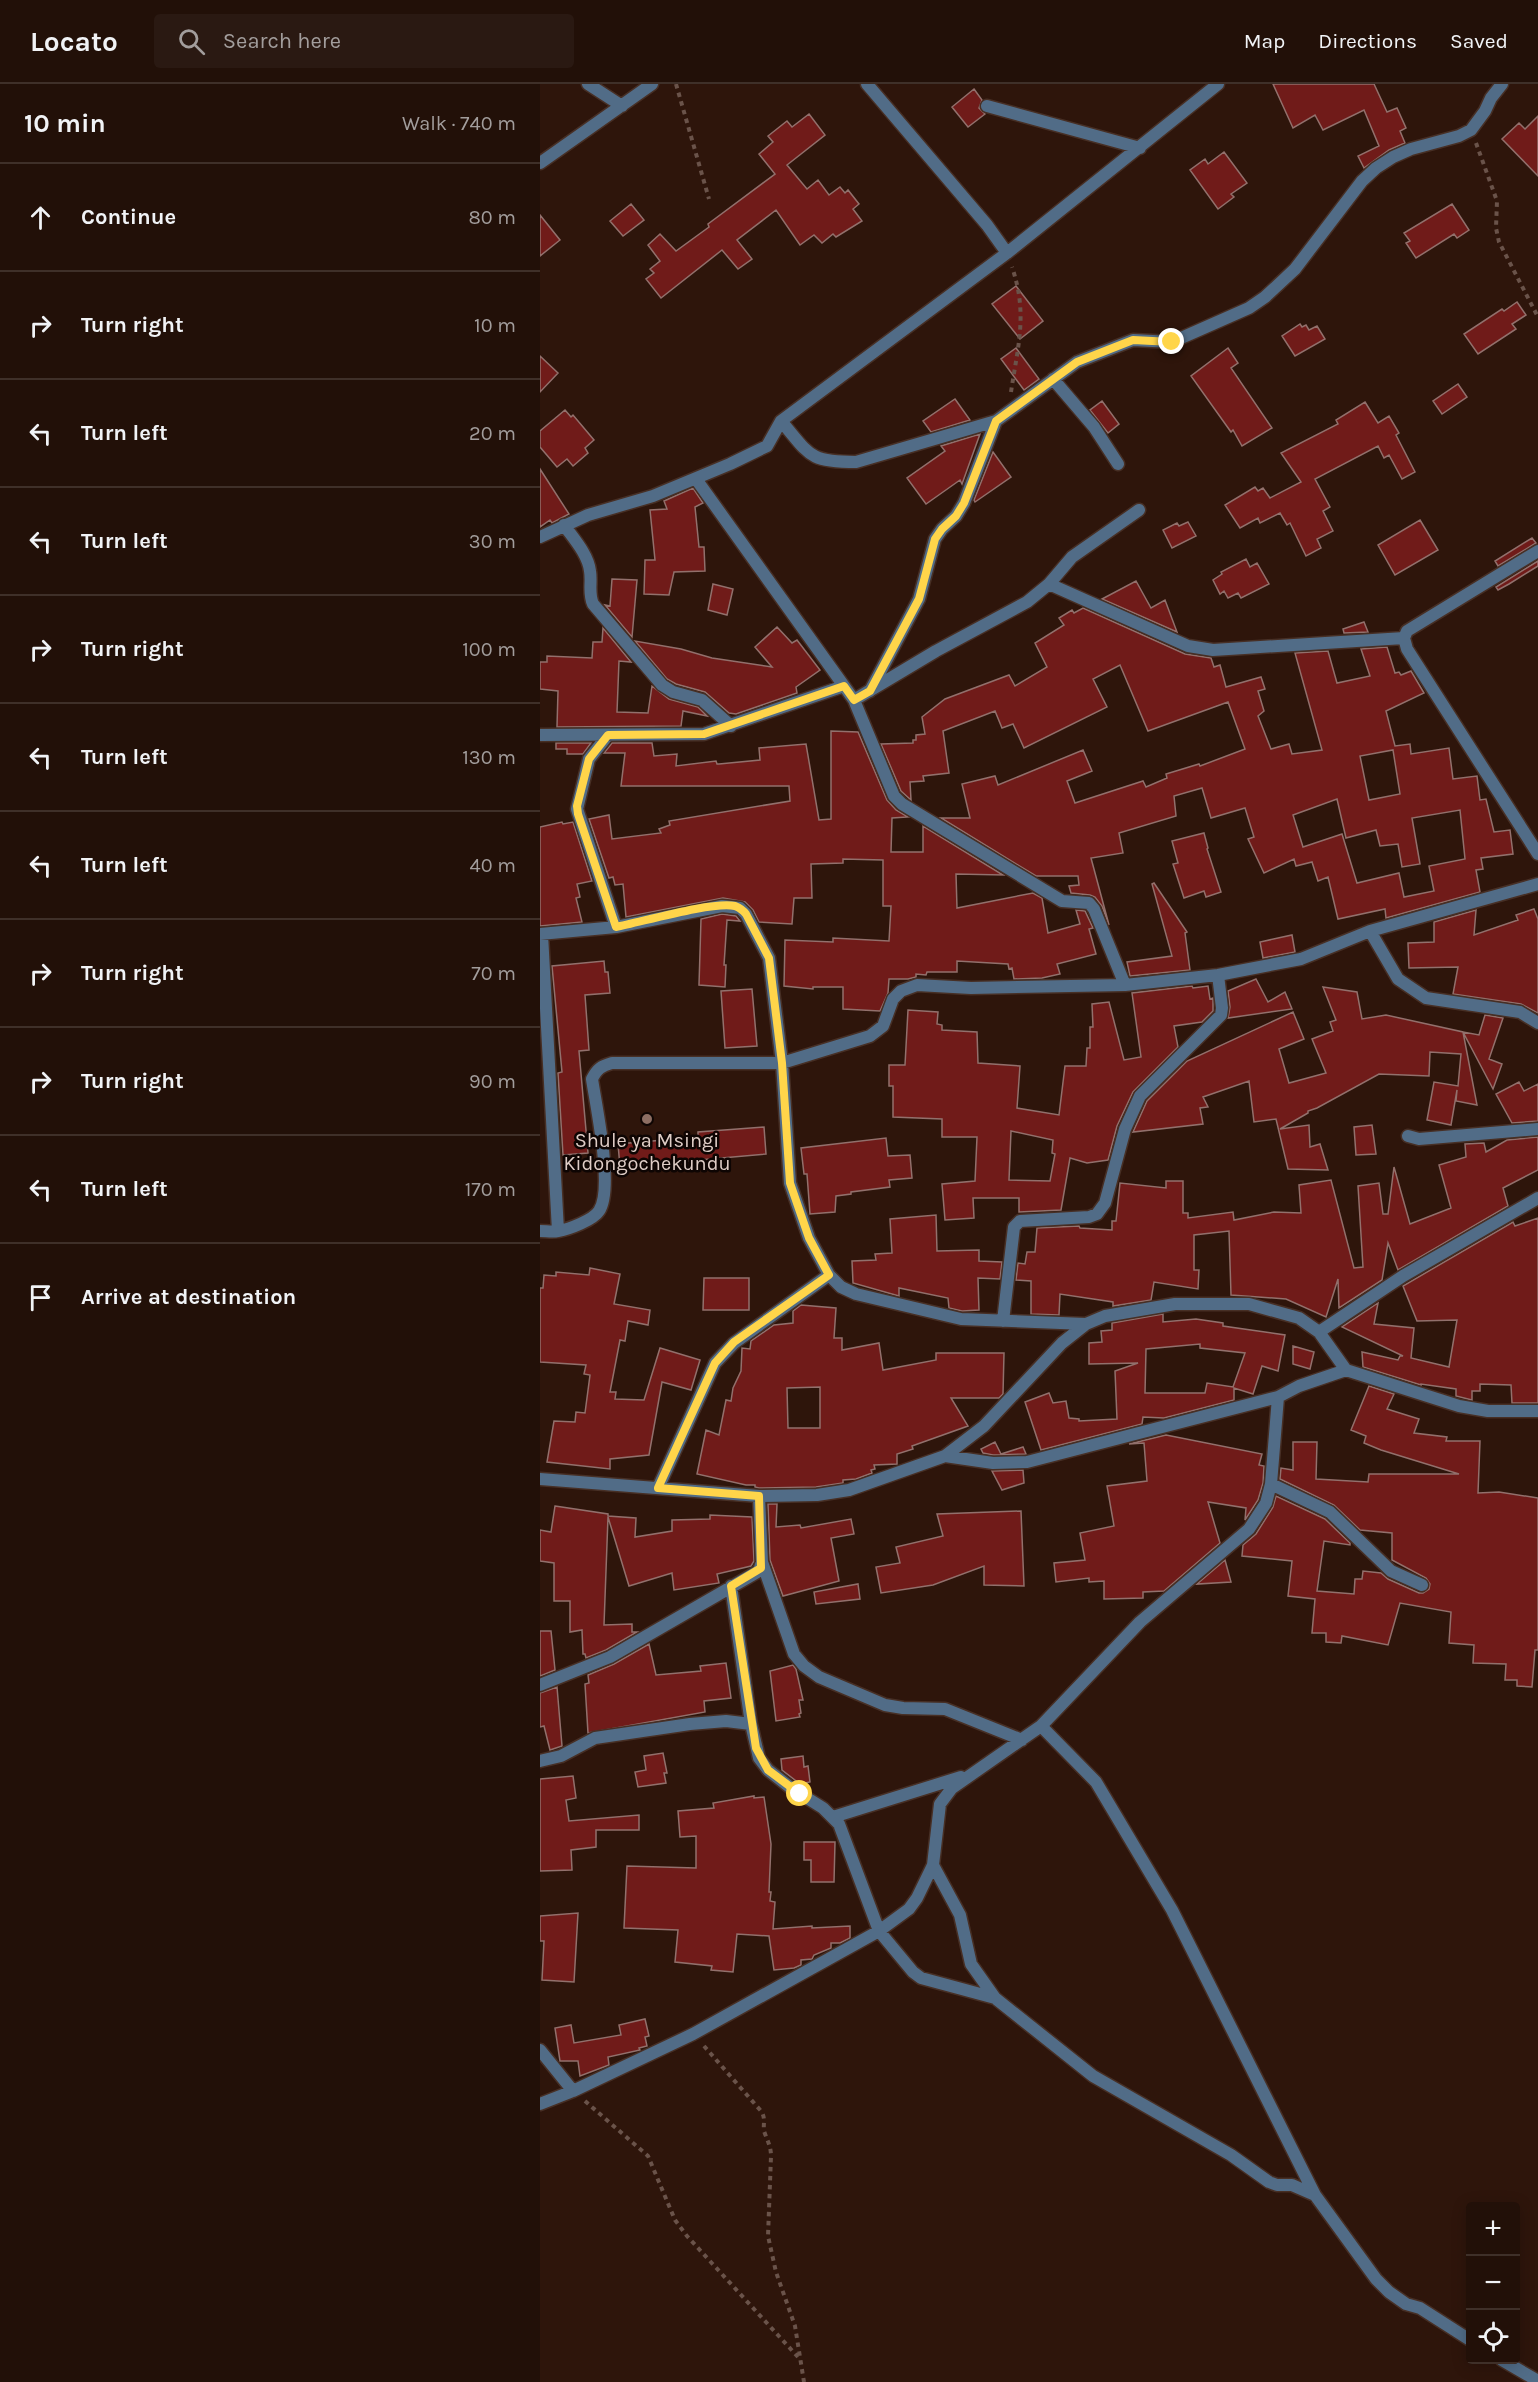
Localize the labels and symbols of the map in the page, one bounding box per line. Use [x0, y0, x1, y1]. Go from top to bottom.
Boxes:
route end [1158, 328, 1184, 354]
marker: Shule ya Msingi Kidongochekundu [640, 1112, 654, 1126]
place label: Shule ya Msingi Kidongochekundu [563, 1129, 731, 1175]
route start [786, 1780, 812, 1806]

